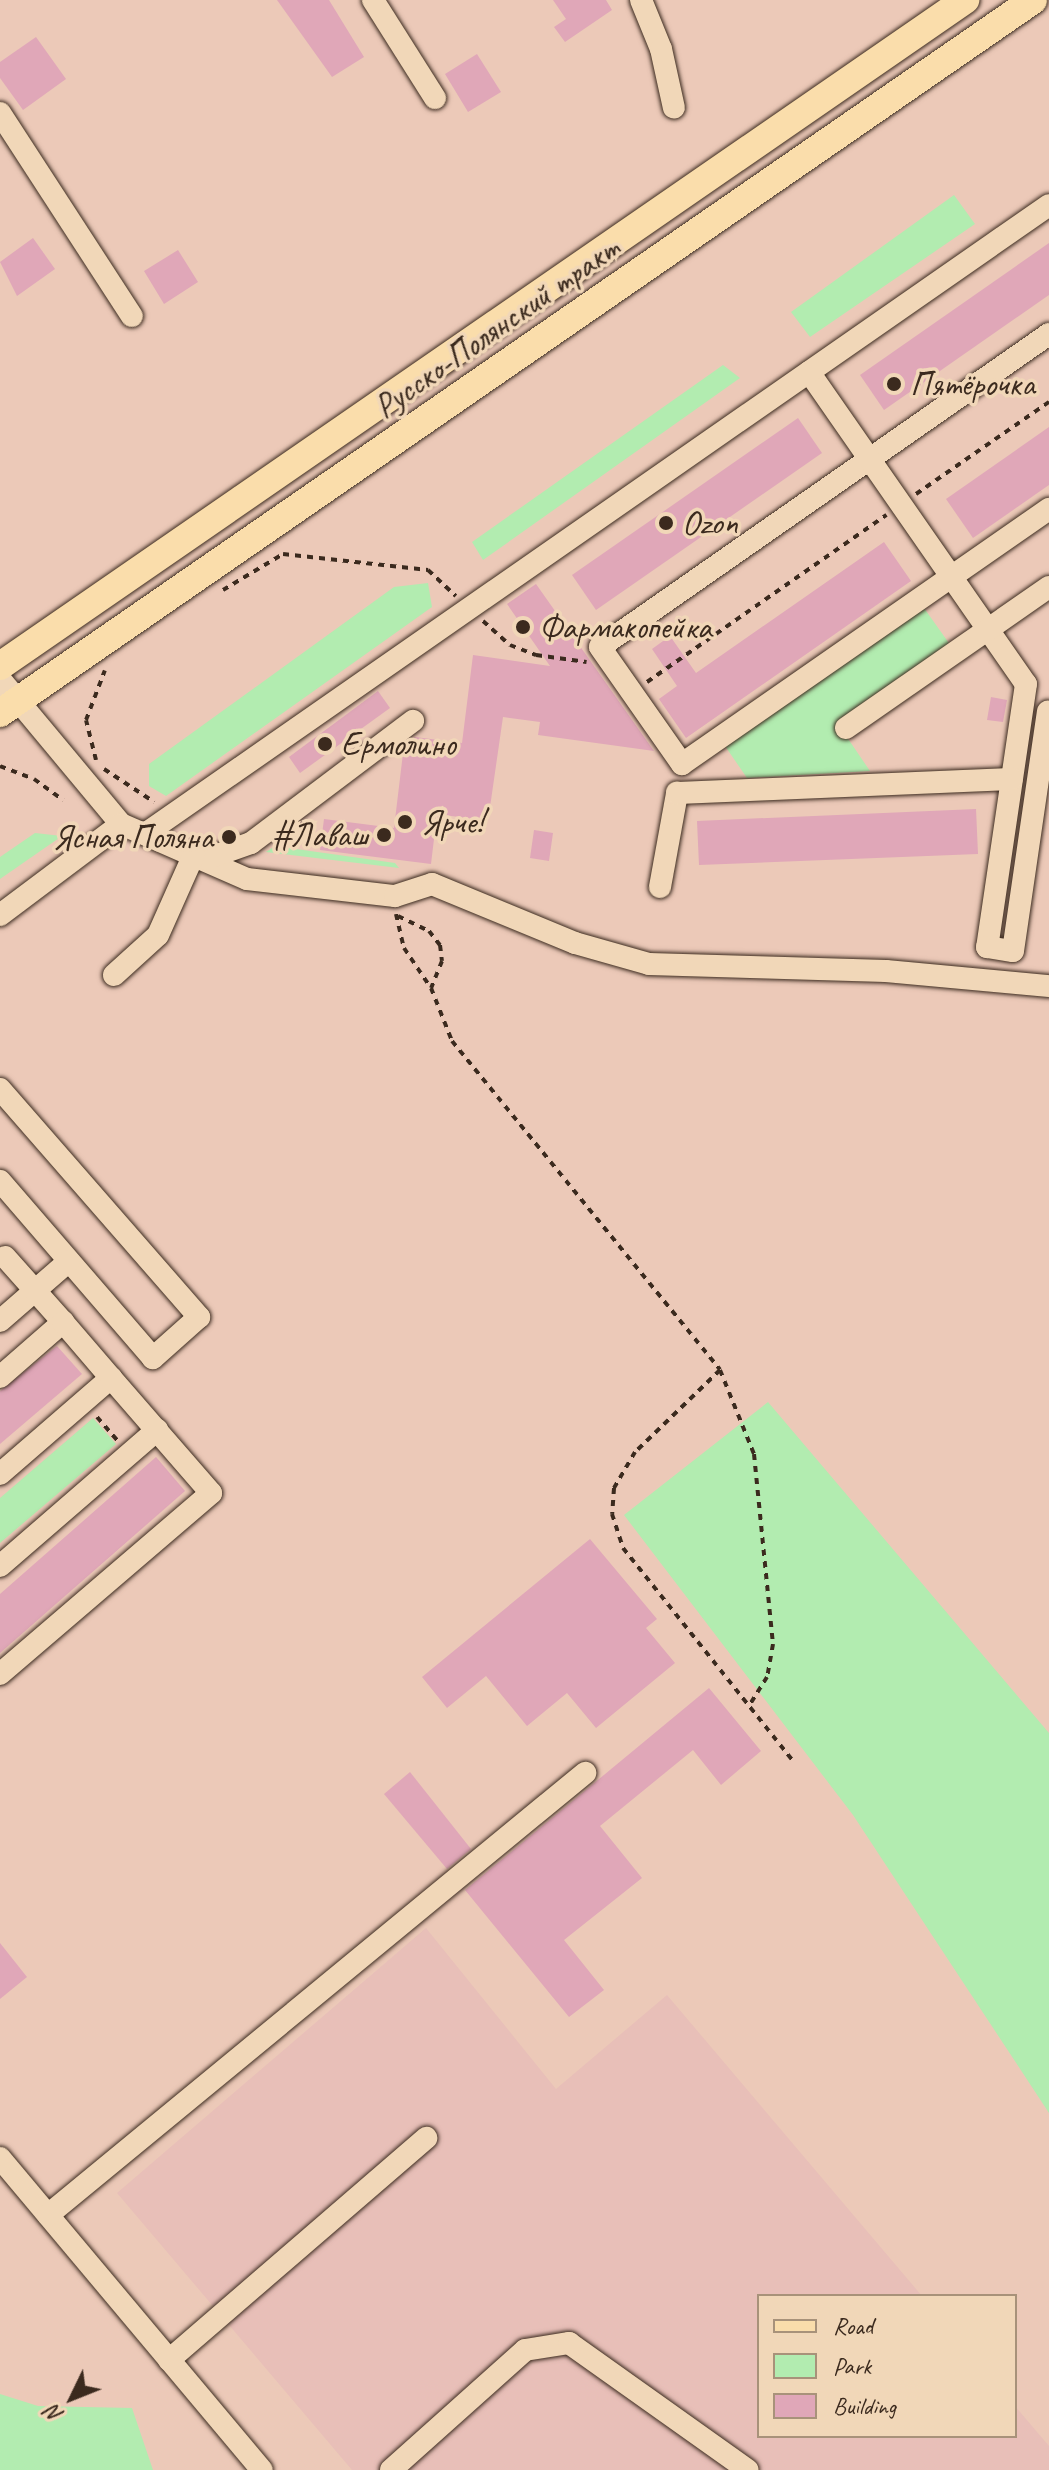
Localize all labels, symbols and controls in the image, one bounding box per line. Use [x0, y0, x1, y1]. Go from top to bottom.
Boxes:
street label: Русско-Полянский тракт [366, 227, 626, 427]
place label: Пятёрочка [910, 364, 1035, 404]
marker: Пятёрочка [885, 375, 903, 393]
place label: Ozon [682, 503, 738, 543]
marker: Ozon [657, 514, 675, 532]
place label: Фармакопейка [539, 607, 712, 647]
marker: Фармакопейка [514, 618, 532, 636]
place label: Ермолино [341, 724, 456, 764]
marker: Ермолино [316, 735, 334, 753]
place label: Ярче! [421, 802, 483, 842]
marker: Ярче! [396, 813, 414, 831]
place label: #Лаваш [271, 815, 368, 855]
place label: Ясная Поляна [53, 817, 213, 857]
marker: #Лаваш [375, 826, 393, 844]
marker: Ясная Поляна [220, 828, 238, 846]
legend [757, 2294, 1017, 2438]
text: Road [833, 2311, 873, 2341]
text: Park [833, 2351, 871, 2381]
north arrow [32, 2358, 112, 2438]
text: Building [833, 2391, 896, 2421]
text: N [40, 2400, 69, 2429]

